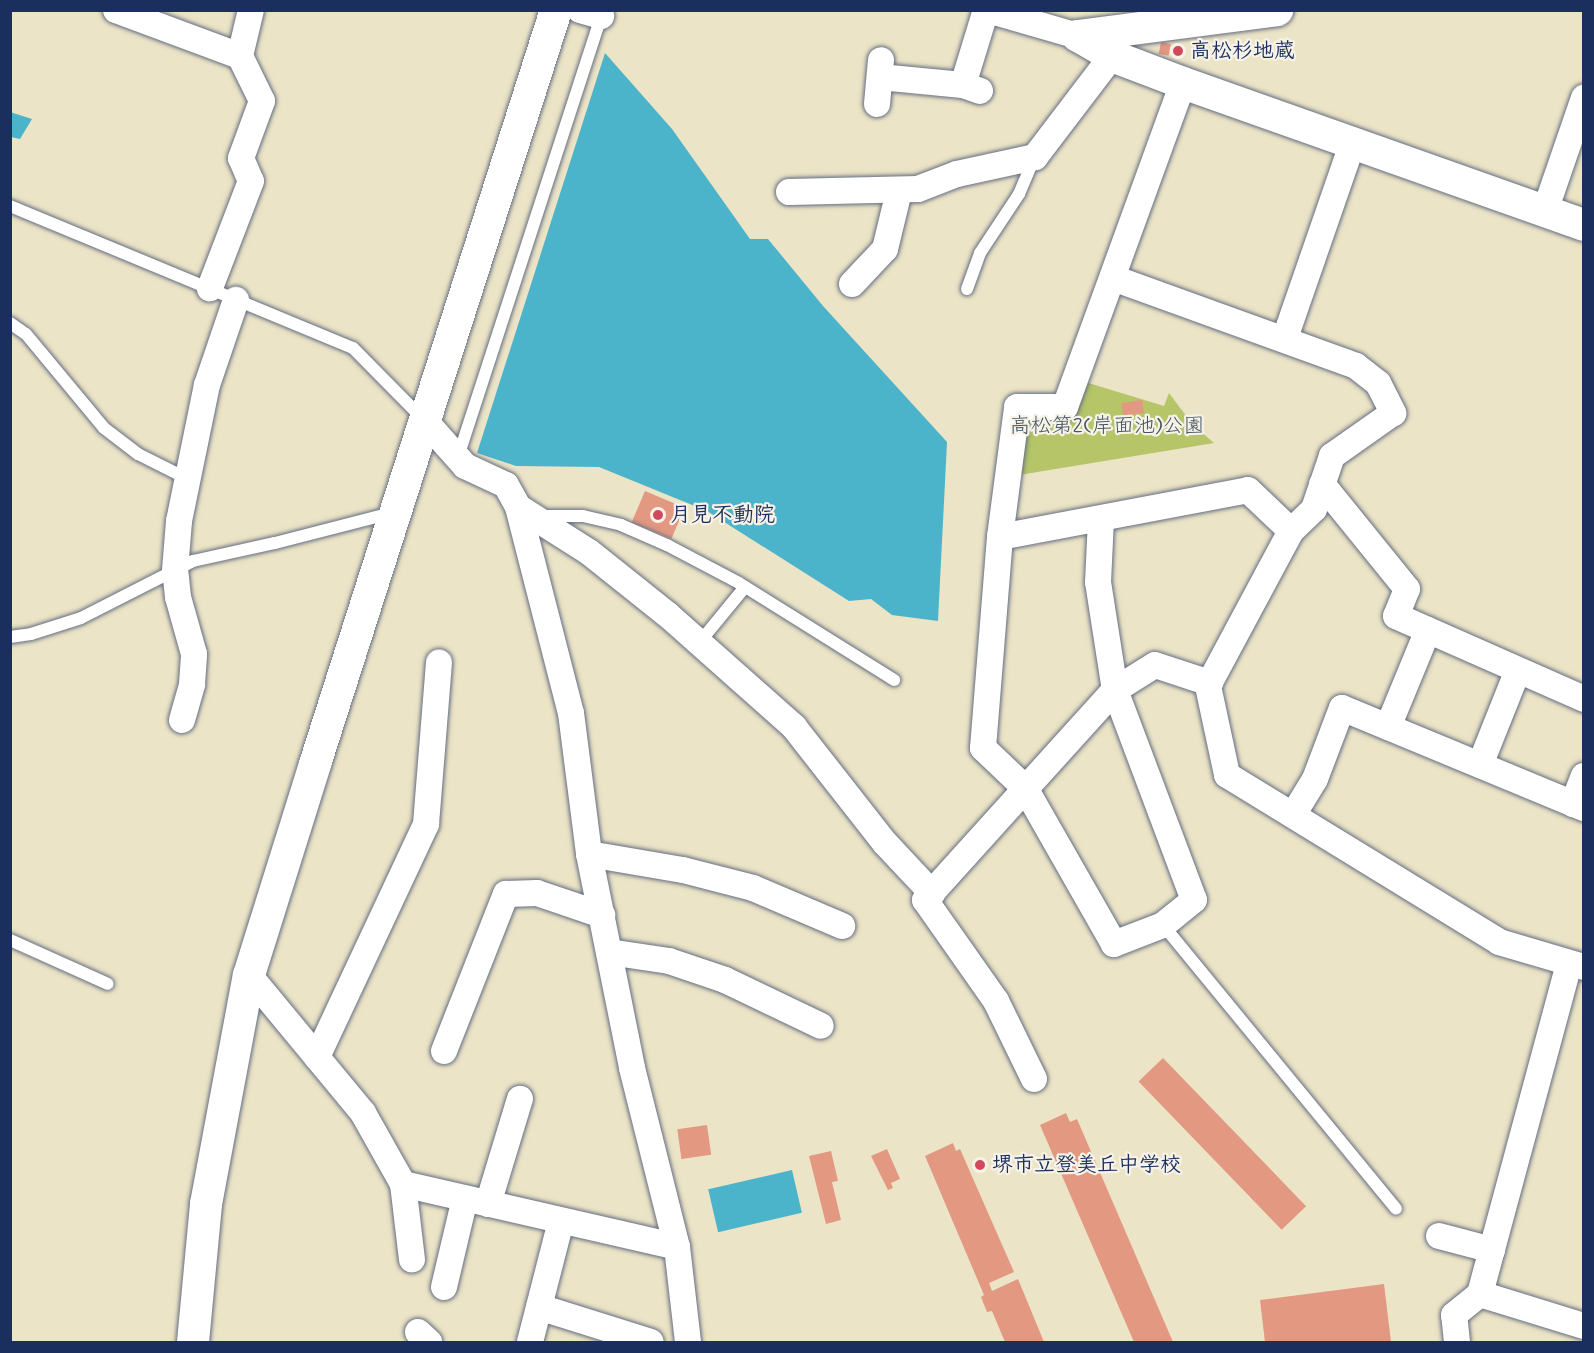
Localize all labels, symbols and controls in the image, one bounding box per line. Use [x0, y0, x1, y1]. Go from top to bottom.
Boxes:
place label: 高松杉地蔵 [1190, 38, 1295, 64]
marker: 高松杉地蔵 [1171, 44, 1185, 58]
park label: 高松第2(岸面池)公園 [1010, 413, 1204, 439]
place label: 月見不動院 [670, 502, 775, 528]
marker: 月見不動院 [651, 508, 665, 522]
place label: 堺市立登美丘中学校 [992, 1152, 1181, 1178]
marker: 堺市立登美丘中学校 [973, 1158, 987, 1172]

